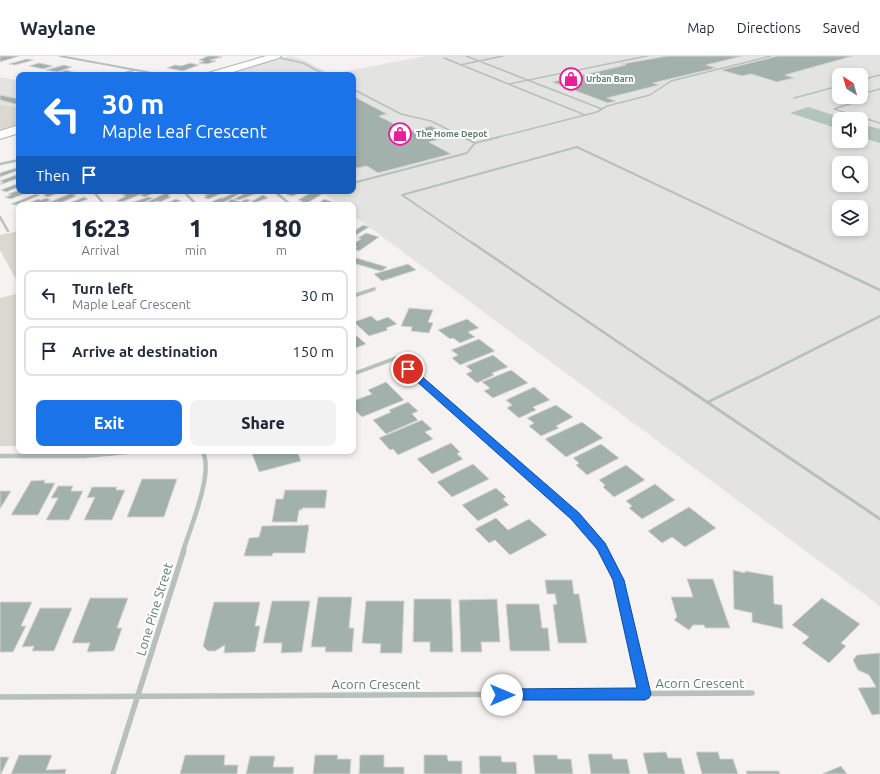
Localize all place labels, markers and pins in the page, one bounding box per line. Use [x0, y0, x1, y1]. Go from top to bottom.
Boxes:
shop icon: Urban Barn [558, 66, 584, 92]
place label: Urban Barn [586, 74, 634, 84]
shop icon: The Home Depot [387, 121, 413, 147]
place label: The Home Depot [416, 129, 488, 139]
pin [391, 352, 425, 386]

